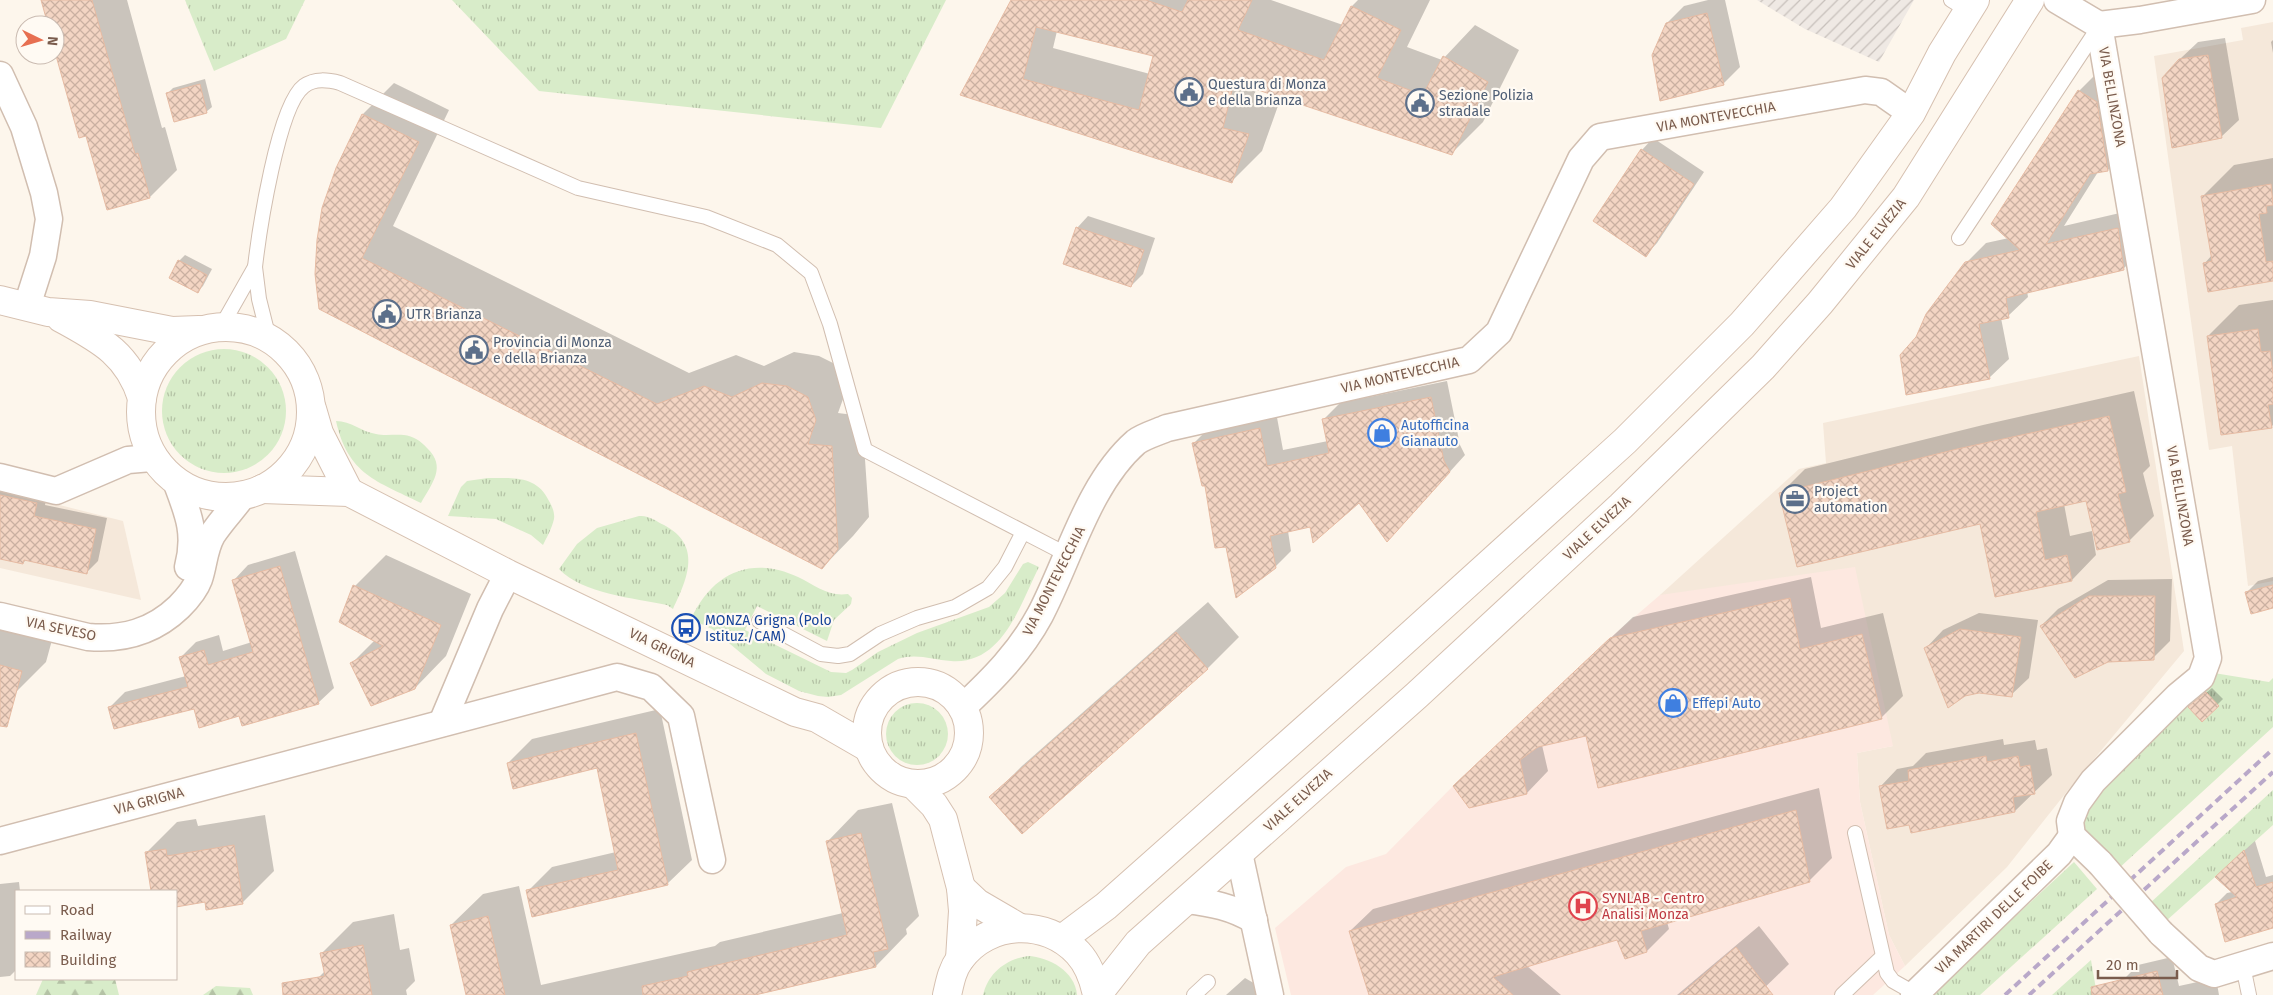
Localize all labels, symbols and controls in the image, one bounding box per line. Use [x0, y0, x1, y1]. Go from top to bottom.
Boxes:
north arrow [15, 15, 65, 65]
text: N [44, 36, 61, 46]
street label: VIA BELLINZONA [2095, 46, 2129, 148]
place label: Questura di Monza e della Brianza [1208, 76, 1326, 109]
public building icon: Questura di Monza e della Brianza [1174, 77, 1204, 107]
place label: Sezione Polizia stradale [1439, 87, 1534, 120]
public building icon: Sezione Polizia stradale [1405, 88, 1435, 118]
street label: VIA MONTEVECCHIA [1655, 98, 1777, 136]
street label: VIALE ELVEZIA [1842, 195, 1910, 273]
public building icon: UTR Brianza [372, 299, 402, 329]
place label: UTR Brianza [406, 306, 482, 323]
place label: Provincia di Monza e della Brianza [493, 334, 612, 367]
public building icon: Provincia di Monza e della Brianza [459, 335, 489, 365]
street label: VIA MONTEVECCHIA [1339, 353, 1461, 397]
place label: Autofficina Gianauto [1401, 417, 1469, 450]
shop icon: Autofficina Gianauto [1367, 418, 1397, 448]
street label: VIA BELLINZONA [2163, 445, 2197, 547]
place label: Project automation [1814, 483, 1888, 516]
office icon: Project automation [1780, 484, 1810, 514]
street label: VIALE ELVEZIA [1560, 492, 1634, 564]
street label: VIA MONTEVECCHIA [1019, 523, 1089, 639]
place label: MONZA Grigna (Polo Istituz./CAM) [705, 612, 832, 645]
street label: VIA SEVESO [24, 613, 98, 645]
bus stop icon: MONZA Grigna (Polo Istituz./CAM) [671, 613, 701, 643]
street label: VIA GRIGNA [626, 625, 698, 671]
shop icon: Effepi Auto [1658, 688, 1688, 718]
place label: Effepi Auto [1692, 695, 1761, 712]
street label: VIALE ELVEZIA [1260, 765, 1336, 835]
street label: VIA GRIGNA [112, 784, 186, 818]
street label: VIA MARTIRI DELLE FOIBE [1932, 857, 2056, 977]
legend [15, 890, 178, 980]
place label: SYNLAB - Centro Analisi Monza [1602, 890, 1705, 923]
hospital icon: SYNLAB - Centro Analisi Monza [1568, 891, 1598, 921]
text: Road [60, 901, 95, 919]
text: Railway [60, 926, 112, 944]
scale bar [2098, 948, 2177, 980]
text: Building [60, 951, 116, 969]
text: 20 m [2106, 956, 2139, 974]

